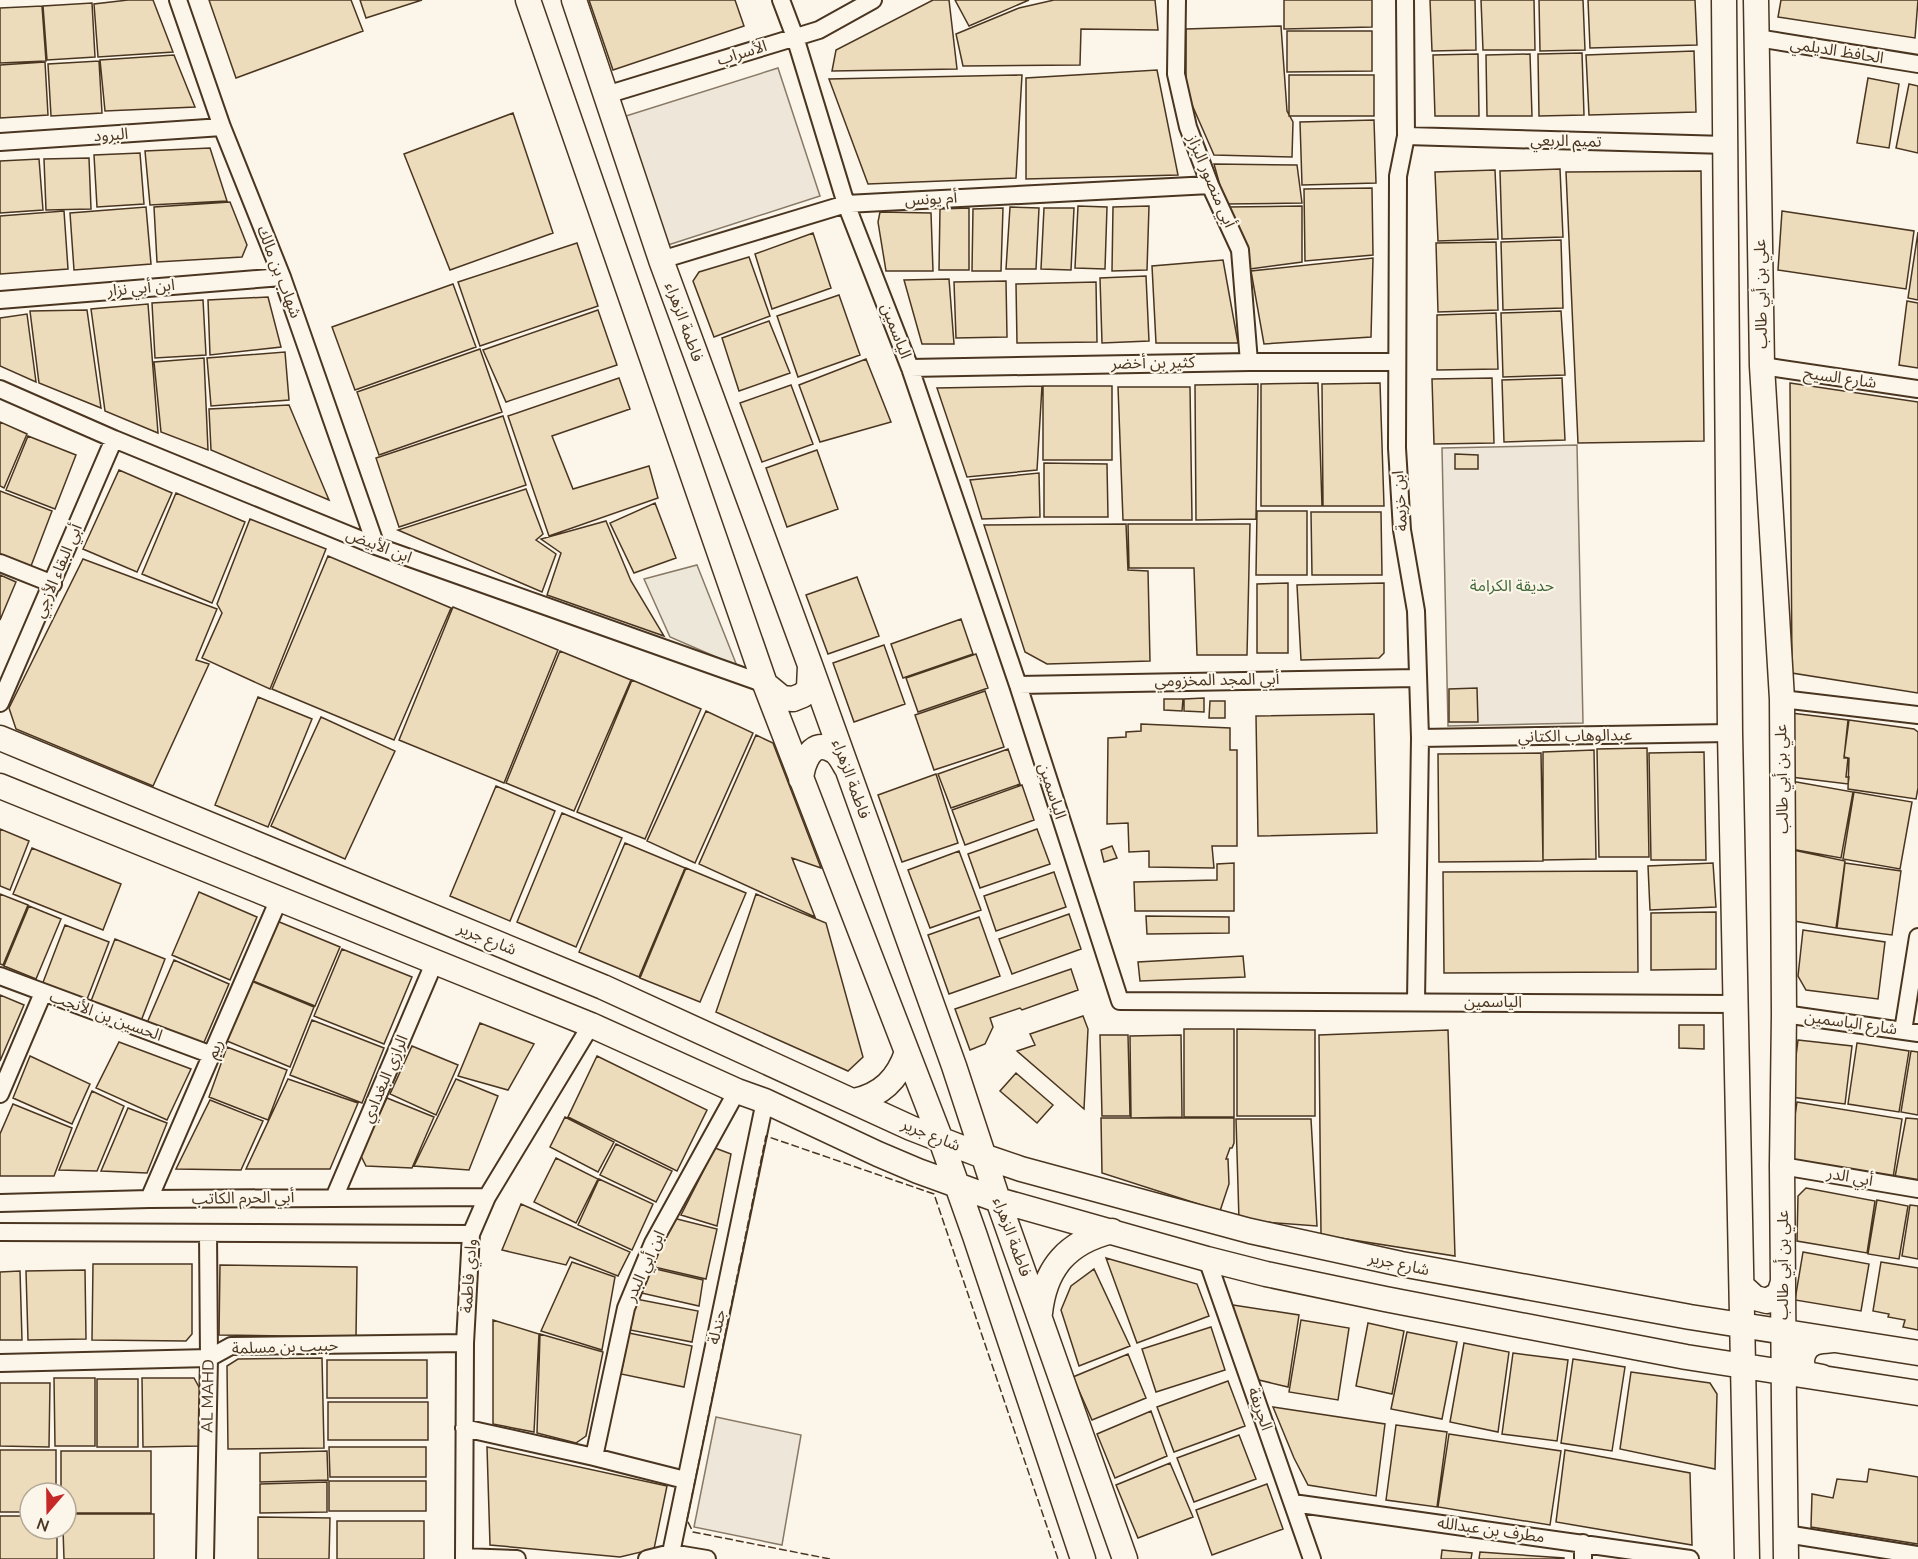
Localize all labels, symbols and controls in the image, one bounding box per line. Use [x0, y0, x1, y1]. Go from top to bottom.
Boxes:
street label: الحافظ الديلمي [1789, 33, 1885, 70]
street label: الأسراب [714, 35, 770, 71]
street label: البرود [93, 123, 129, 147]
street label: تميم الربعي [1530, 129, 1602, 154]
street label: أبي منصور البزاز [1180, 130, 1241, 231]
street label: أم يونس [904, 187, 958, 212]
street label: شهاب بن مالك [251, 223, 307, 321]
street label: علي بن أبي طالب [1749, 239, 1774, 349]
street label: ابن أبي نزار [105, 274, 176, 303]
street label: فاطمة الزهراء [659, 279, 709, 365]
street label: الياسمين [875, 300, 917, 362]
street label: كثير بن أخضر [1110, 351, 1195, 375]
street label: شارع السيح [1802, 362, 1878, 395]
street label: ابن خزيمة [1387, 470, 1413, 532]
street label: أبي البقاء الأزجي [28, 521, 88, 622]
street label: ابن الأبيض [343, 523, 415, 569]
park label: حديقة الكرامة [1470, 575, 1554, 597]
street label: أبي المجد المخزومي [1154, 668, 1280, 693]
street label: عبدالوهاب الكتاني [1518, 724, 1632, 749]
street label: علي بن أبي طالب [1770, 724, 1795, 834]
street label: فاطمة الزهراء [826, 736, 876, 822]
street label: الياسمين [1033, 760, 1071, 822]
street label: شارع جرير [453, 917, 520, 962]
street label: الحسين بن الأنجب [46, 985, 166, 1047]
street label: الياسمين [1464, 991, 1522, 1013]
street label: شارع الياسمين [1803, 1006, 1899, 1041]
street label: الرازي البغدادي [357, 1032, 414, 1127]
street label: ريم [201, 1036, 230, 1063]
street label: شارع جرير [897, 1113, 964, 1158]
street label: أبي الدر [1824, 1162, 1875, 1193]
street label: أبي الحرم الكاتب [191, 1186, 295, 1211]
street label: فاطمة الزهراء [987, 1194, 1037, 1280]
street label: علي بن أبي طالب [1772, 1210, 1795, 1320]
street label: ابن أبي البدر [619, 1227, 671, 1306]
street label: وادي فاطمة [455, 1238, 483, 1314]
street label: شارع جرير [1365, 1247, 1431, 1282]
street label: جندلة [703, 1307, 731, 1347]
street label: حبيب بن مسلمة [231, 1334, 339, 1360]
street label: AL MAHD [196, 1359, 220, 1433]
street label: الجريفة [1242, 1384, 1278, 1434]
north arrow [18, 1481, 78, 1541]
text: N [34, 1512, 53, 1537]
street label: مطرف بن عبدالله [1436, 1512, 1546, 1548]

